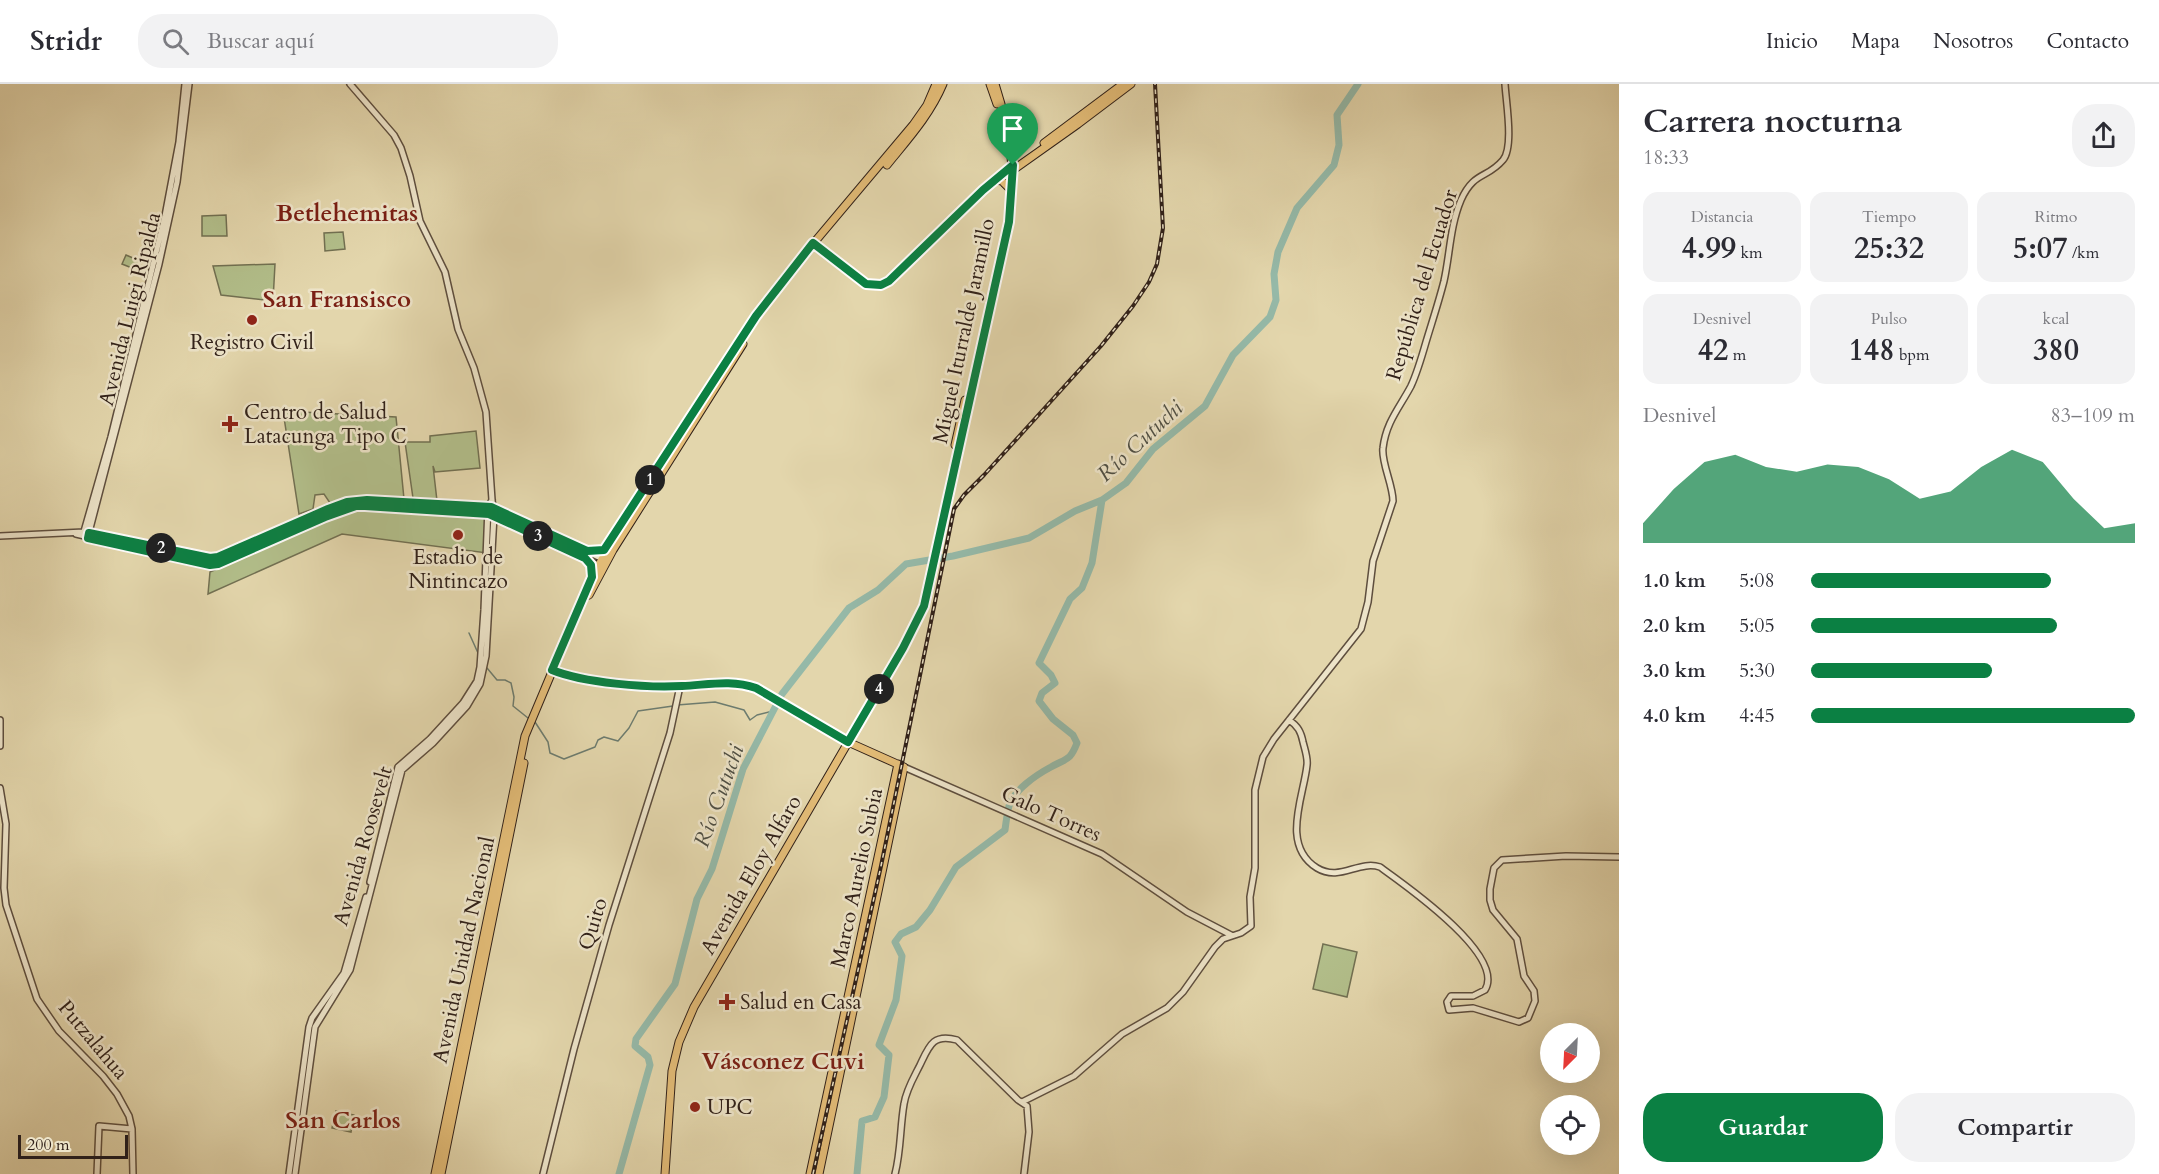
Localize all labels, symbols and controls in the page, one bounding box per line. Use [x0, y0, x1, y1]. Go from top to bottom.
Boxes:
search box [138, 14, 558, 68]
text: Stridr [30, 22, 102, 60]
icon: search [159, 25, 192, 58]
text: Buscar aquí [207, 26, 315, 56]
text: Inicio [1766, 27, 1818, 56]
text: Mapa [1851, 27, 1900, 56]
text: Nosotros [1933, 27, 2013, 56]
text: Contacto [2046, 27, 2129, 56]
text: Carrera nocturna [1643, 99, 1902, 144]
pin [987, 103, 1038, 165]
button: share [2072, 104, 2135, 167]
icon: arrive [996, 112, 1029, 145]
text: 18:33 [1643, 144, 1689, 171]
street label: República del Ecuador [1379, 185, 1465, 384]
district label: Betlehemitas [276, 197, 418, 230]
text: Distancia [1691, 206, 1753, 228]
text: Tiempo [1862, 206, 1916, 228]
text: Ritmo [2035, 206, 2077, 228]
street label: Avenida Luigi Ripalda [92, 209, 168, 409]
street label: Miguel Iturralde Jaramillo [926, 216, 1002, 446]
text: 4.99 [1681, 228, 1736, 269]
text: 25:32 [1854, 228, 1924, 269]
text: 5:07 [2013, 228, 2068, 269]
text: km [1736, 242, 1763, 264]
text: /km [2068, 242, 2099, 264]
district label: San Fransisco [263, 283, 411, 316]
text: Desnivel [1693, 308, 1751, 330]
text: Pulso [1871, 308, 1907, 330]
text: kcal [2043, 308, 2069, 330]
marker: Registro Civil [245, 313, 259, 327]
place label: Registro Civil [190, 328, 314, 357]
text: 42 [1698, 330, 1728, 371]
text: 148 [1848, 330, 1895, 371]
text: 380 [2033, 330, 2079, 371]
text: m [1728, 344, 1746, 366]
text: bpm [1895, 344, 1930, 366]
water label: Río Cutuchi [1091, 393, 1190, 488]
place label: Centro de Salud Latacunga Tipo C [244, 398, 407, 451]
text: Desnivel [1643, 402, 1716, 429]
text: 83–109 m [2050, 402, 2135, 429]
marker: Centro de Salud Latacunga Tipo C [221, 415, 239, 433]
pin: 1 [635, 465, 665, 495]
text: 1 [646, 469, 654, 491]
pin: 3 [523, 521, 553, 551]
text: 3 [534, 525, 542, 547]
marker: Estadio de Nintincazo [451, 528, 465, 542]
pin: 2 [146, 533, 176, 563]
text: 2 [157, 537, 165, 559]
place label: Estadio de Nintincazo [408, 543, 508, 596]
text: 1.0 km [1643, 567, 1706, 594]
text: 5:08 [1739, 567, 1775, 594]
text: 2.0 km [1643, 612, 1706, 639]
text: 5:05 [1739, 612, 1775, 639]
text: 3.0 km [1643, 657, 1706, 684]
text: 5:30 [1739, 657, 1775, 684]
pin: 4 [864, 674, 894, 704]
text: 4 [875, 678, 883, 700]
text: 4.0 km [1643, 702, 1706, 729]
text: 4:45 [1739, 702, 1775, 729]
water label: Río Cutuchi [687, 740, 752, 851]
street label: Avenida Roosevelt [326, 762, 400, 929]
street label: Galo Torres [996, 779, 1106, 849]
street label: Marco Aurelio Subia [824, 785, 890, 971]
street label: Avenida Eloy Alfaro [693, 790, 809, 960]
street label: Avenida Unidad Nacional [426, 834, 502, 1066]
street label: Quito [571, 894, 615, 954]
place label: Salud en Casa [740, 988, 862, 1017]
marker: Salud en Casa [718, 993, 736, 1011]
street label: Putzalahua [51, 994, 135, 1086]
north arrow [1540, 1023, 1600, 1083]
map controls [1540, 1023, 1600, 1155]
district label: Vásconez Cuvi [701, 1045, 865, 1078]
place label: UPC [707, 1093, 753, 1122]
button: Guardar [1643, 1093, 1883, 1162]
button: Compartir [1895, 1093, 2135, 1162]
button: locate [1540, 1095, 1600, 1155]
marker: UPC [688, 1100, 702, 1114]
district label: San Carlos [285, 1104, 401, 1137]
scale bar [18, 1132, 128, 1160]
text: 200 m [27, 1134, 69, 1156]

